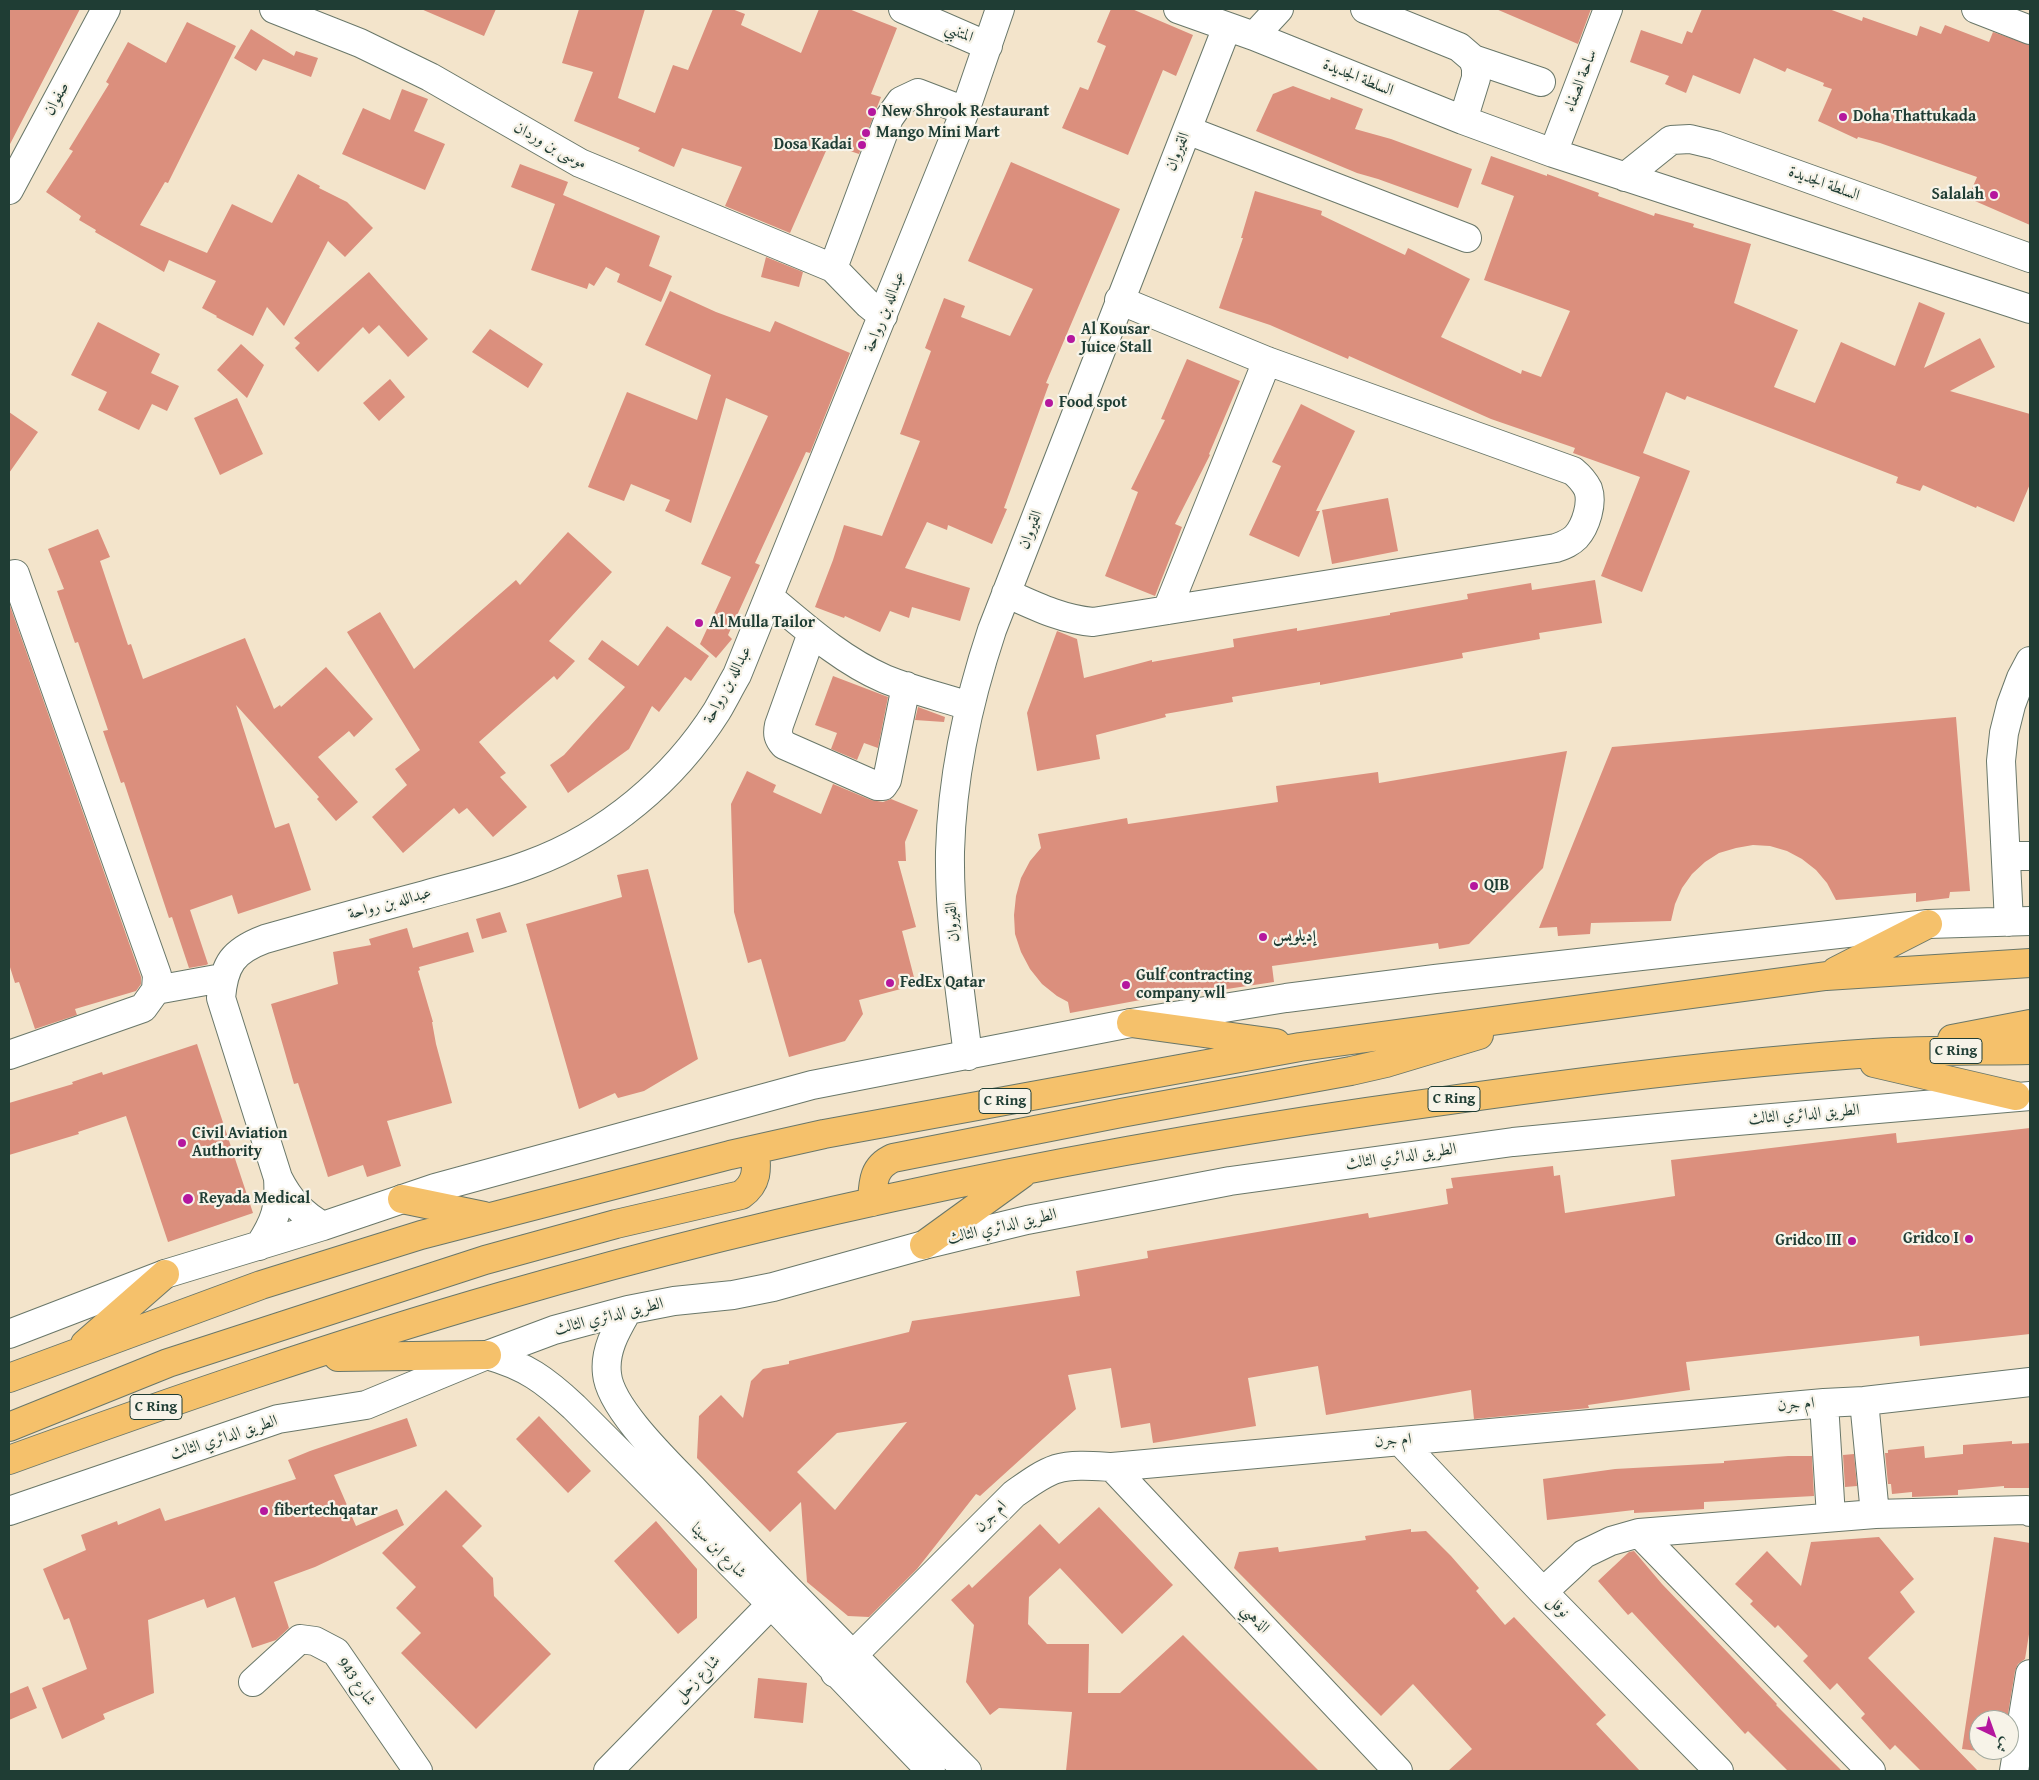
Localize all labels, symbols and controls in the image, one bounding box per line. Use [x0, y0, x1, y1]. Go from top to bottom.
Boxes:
street label: المتنبي [942, 19, 976, 47]
street label: ساحة الصفاء [1560, 47, 1602, 115]
street label: السلطة الجديدة [1320, 55, 1396, 101]
street label: صفوان [40, 79, 74, 119]
place label: New Shrook Restaurant [882, 102, 1049, 122]
marker: New Shrook Restaurant [866, 106, 878, 118]
place label: Doha Thattukada [1853, 107, 1976, 127]
marker: Doha Thattukada [1837, 111, 1849, 123]
street label: موسى بن وردان [510, 118, 590, 174]
place label: Mango Mini Mart [876, 123, 1000, 143]
marker: Mango Mini Mart [860, 127, 872, 139]
street label: القيروان [1162, 130, 1194, 174]
place label: Dosa Kadai [774, 135, 852, 155]
marker: Dosa Kadai [856, 139, 868, 151]
street label: السلطة الجديدة [1786, 162, 1862, 206]
place label: Salalah [1932, 185, 1984, 205]
marker: Salalah [1988, 189, 2000, 201]
street label: عبدالله بن رواحة [860, 269, 910, 355]
place label: Al Kousar Juice Stall [1081, 320, 1152, 358]
marker: Al Kousar Juice Stall [1065, 333, 1077, 345]
place label: Food spot [1059, 393, 1127, 413]
marker: Food spot [1043, 397, 1055, 409]
street label: القيروان [1015, 508, 1047, 552]
place label: Al Mulla Tailor [709, 613, 815, 633]
marker: Al Mulla Tailor [693, 617, 705, 629]
street label: عبدالله بن رواحة [700, 643, 756, 727]
place label: QIB [1484, 876, 1509, 896]
marker: QIB [1468, 880, 1480, 892]
street label: عبدالله بن رواحة [346, 884, 434, 924]
street label: القيروان [942, 901, 964, 943]
place label: إديلويس [1273, 927, 1316, 947]
marker: إديلويس [1257, 931, 1269, 943]
place label: Gulf contracting company wll [1136, 966, 1252, 1004]
place label: FedEx Qatar [900, 973, 985, 993]
marker: FedEx Qatar [884, 977, 896, 989]
marker: Gulf contracting company wll [1120, 979, 1132, 991]
road number: C Ring [1930, 1038, 1982, 1064]
road number: C Ring [1428, 1086, 1480, 1112]
road number: C Ring [979, 1088, 1031, 1114]
street label: الطريق الدائري الثالث [1748, 1101, 1860, 1129]
place label: Civil Aviation Authority [192, 1124, 287, 1162]
marker: Civil Aviation Authority [176, 1137, 188, 1149]
street label: الطريق الدائري الثالث [1344, 1140, 1458, 1174]
place label: Reyada Medical [199, 1189, 310, 1209]
marker: Reyada Medical [181, 1192, 195, 1206]
street label: الطريق الدائري الثالث [945, 1205, 1059, 1249]
place label: Gridco I [1903, 1229, 1959, 1249]
place label: Gridco III [1775, 1231, 1842, 1251]
marker: Gridco I [1963, 1233, 1975, 1245]
marker: Gridco III [1846, 1235, 1858, 1247]
street label: الطريق الدائري الثالث [552, 1294, 666, 1340]
road number: C Ring [130, 1394, 182, 1420]
street label: ام جرن [1777, 1394, 1815, 1416]
street label: الطريق الدائري الثالث [168, 1412, 280, 1464]
street label: ام جرن [1374, 1430, 1412, 1452]
street label: ام جرن [971, 1497, 1011, 1537]
place label: fibertechqatar [274, 1501, 378, 1521]
marker: fibertechqatar [258, 1505, 270, 1517]
street label: شارع ابن سينا [686, 1519, 750, 1583]
street label: نوفل [1543, 1592, 1573, 1622]
street label: الذهبي [1237, 1601, 1273, 1637]
street label: شارع زحل [671, 1652, 725, 1706]
street label: شارع 943 [333, 1654, 379, 1710]
north arrow [1969, 1710, 2019, 1760]
text: ش [1992, 1733, 2015, 1757]

